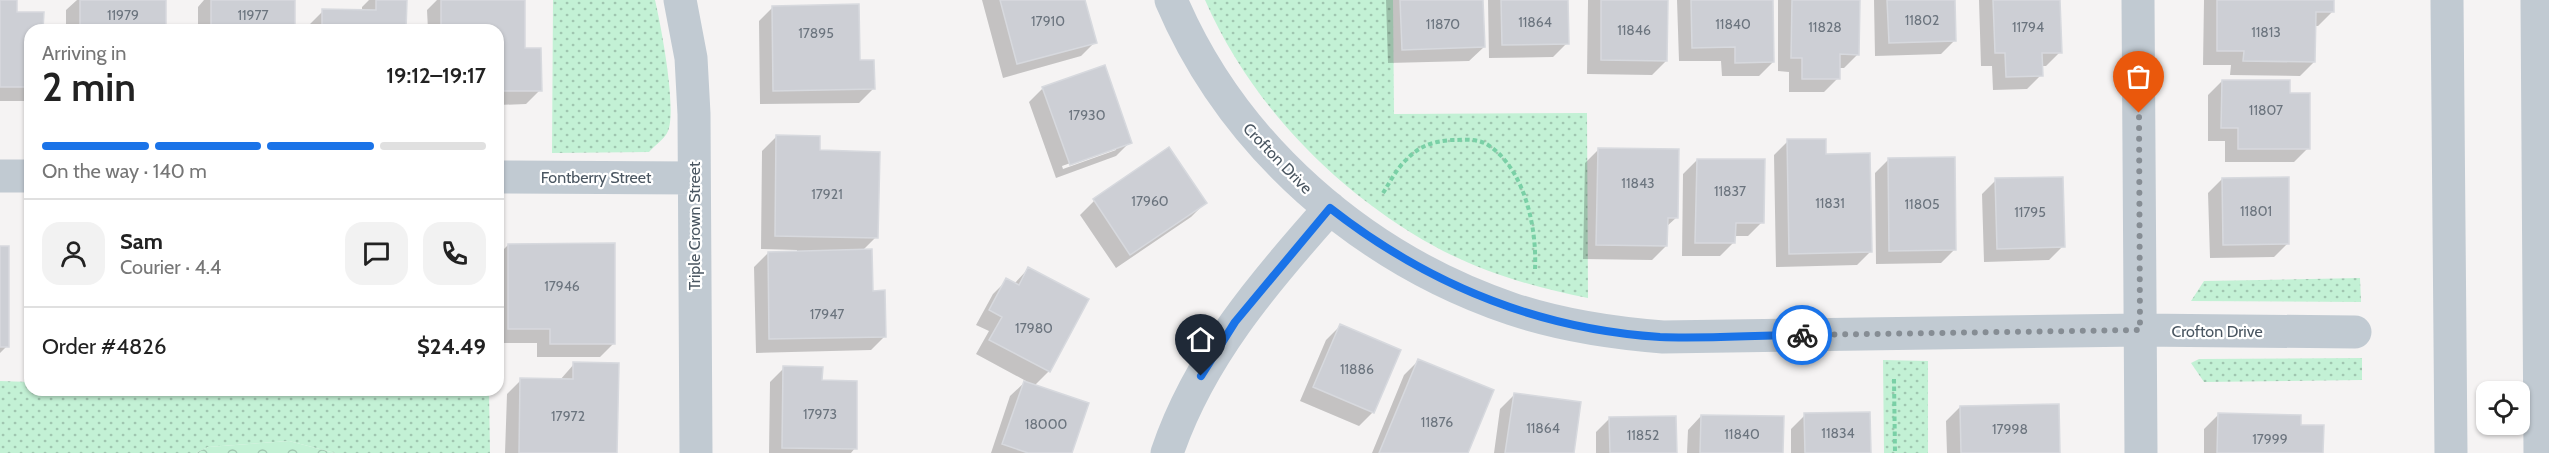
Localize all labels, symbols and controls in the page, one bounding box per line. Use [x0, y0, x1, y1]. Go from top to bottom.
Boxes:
house number: 11979 [107, 6, 139, 24]
house number: 11977 [237, 6, 269, 24]
house number: 11802 [1905, 11, 1939, 29]
house number: 17910 [1031, 12, 1065, 30]
house number: 11864 [1518, 13, 1552, 31]
house number: 11870 [1426, 15, 1460, 33]
house number: 11840 [1715, 15, 1751, 33]
house number: 11828 [1808, 18, 1842, 36]
house number: 11794 [2012, 18, 2044, 36]
house number: 11846 [1617, 21, 1651, 39]
house number: 11813 [2251, 23, 2281, 41]
house number: 17895 [798, 24, 834, 42]
text: Arriving in [42, 41, 126, 65]
pin [2113, 51, 2164, 113]
icon: bag [2122, 60, 2155, 93]
text: 19:12–19:17 [386, 62, 486, 89]
text: 2 min [42, 63, 136, 111]
house number: 11807 [2249, 101, 2283, 119]
house number: 17930 [1069, 106, 1106, 124]
street label: Crofton Drive [1239, 119, 1316, 198]
text: On the way · 140 m [42, 159, 207, 183]
street label: Triple Crown Street [685, 161, 704, 290]
street label: Fontberry Street [541, 168, 652, 187]
house number: 11843 [1621, 174, 1655, 192]
house number: 11837 [1714, 182, 1746, 200]
house number: 17921 [811, 185, 843, 203]
house number: 17960 [1131, 192, 1169, 210]
house number: 11831 [1815, 194, 1845, 212]
house number: 11805 [1905, 195, 1939, 213]
house number: 11801 [2240, 202, 2272, 220]
house number: 11795 [2014, 203, 2046, 221]
button: person [42, 222, 105, 285]
button: chat [345, 222, 408, 285]
button: phone [423, 222, 486, 285]
text: Sam [120, 228, 163, 255]
text: Courier · 4.4 [120, 255, 221, 279]
house number: 17946 [544, 277, 580, 295]
house number: 17947 [810, 305, 844, 323]
courier [1772, 305, 1832, 365]
pin [1175, 314, 1226, 376]
house number: 17980 [1015, 319, 1053, 337]
icon: bike [1786, 319, 1819, 352]
street label: Crofton Drive [2171, 322, 2263, 341]
icon: home [1184, 323, 1217, 356]
text: Order #4826 [42, 333, 166, 360]
text: $24.49 [417, 333, 486, 360]
house number: 11886 [1340, 360, 1374, 378]
map controls [2476, 381, 2530, 435]
button: locate [2476, 381, 2530, 435]
house number: 17973 [803, 405, 837, 423]
house number: 17972 [551, 407, 585, 425]
house number: 11876 [1421, 413, 1453, 431]
house number: 18000 [1025, 415, 1067, 433]
house number: 11864 [1526, 419, 1560, 437]
house number: 17998 [1992, 420, 2028, 438]
house number: 11834 [1821, 424, 1855, 442]
house number: 11840 [1724, 425, 1760, 443]
house number: 11852 [1627, 426, 1659, 444]
house number: 17999 [2252, 430, 2288, 448]

